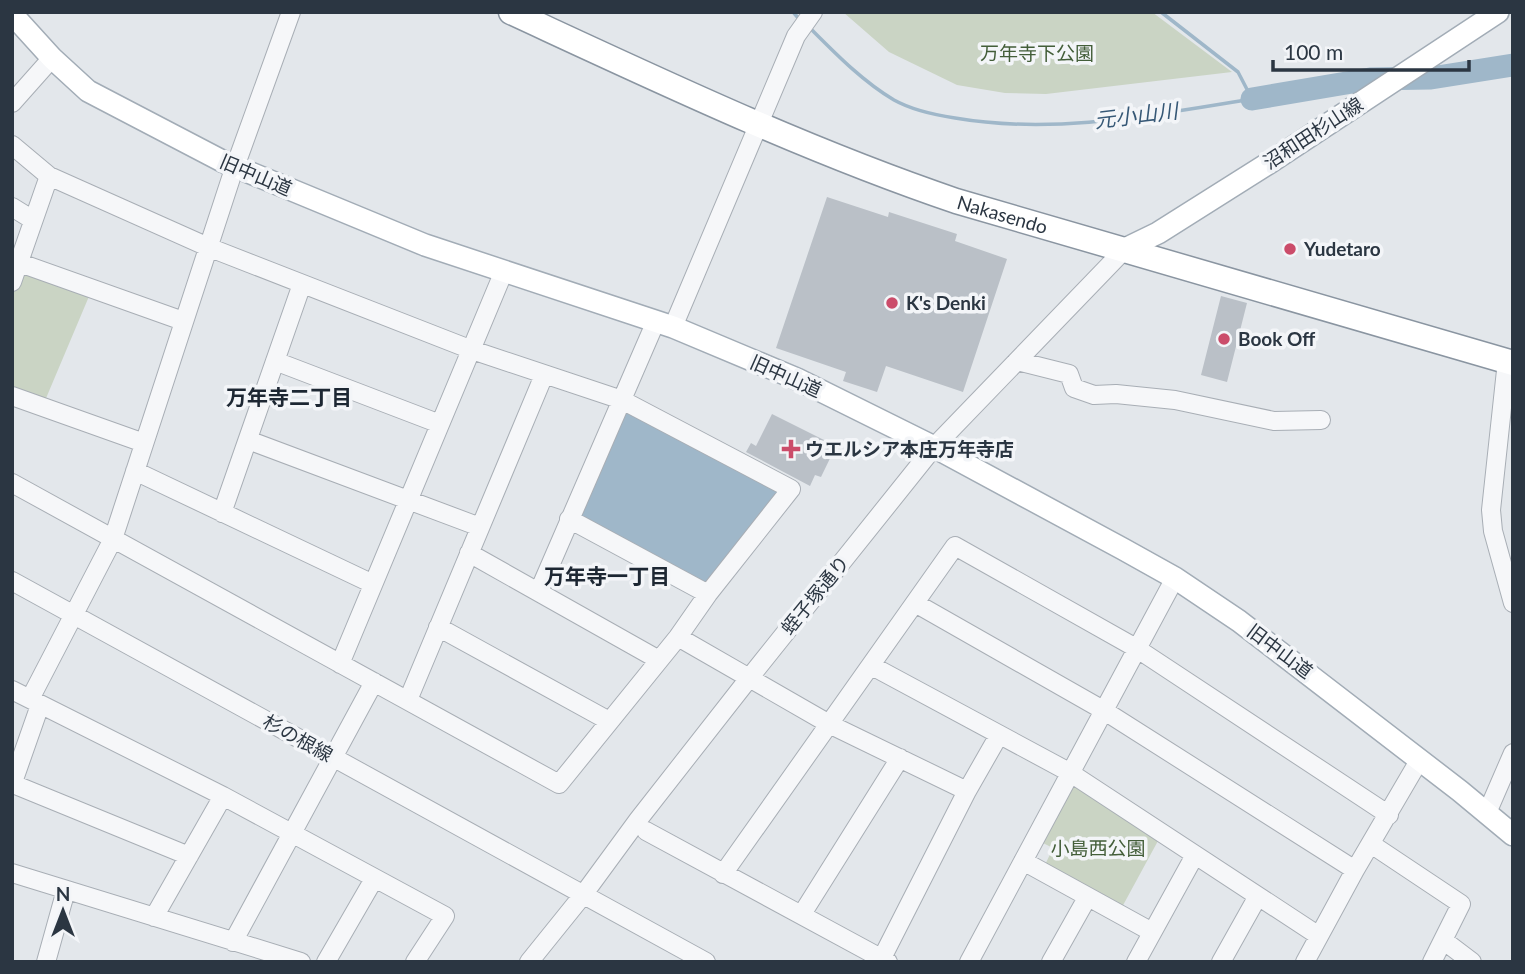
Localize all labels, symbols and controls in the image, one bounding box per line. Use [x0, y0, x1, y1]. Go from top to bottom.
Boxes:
scale bar [1273, 28, 1469, 72]
text: 100 m [1284, 39, 1343, 64]
park label: 万年寺下公園 [980, 41, 1094, 64]
street label: 沼和田杉山線 [1259, 92, 1367, 173]
water label: 元小山川 [1093, 97, 1181, 132]
street label: 旧中山道 [217, 149, 296, 200]
street label: Nakasendo [955, 190, 1050, 238]
place label: Yudetaro [1303, 237, 1381, 260]
marker: Yudetaro [1282, 241, 1298, 257]
place label: K's Denki [906, 291, 986, 314]
marker: K's Denki [884, 295, 900, 311]
place label: Book Off [1238, 327, 1315, 350]
marker: Book Off [1216, 331, 1232, 347]
street label: 旧中山道 [747, 350, 826, 402]
district label: 万年寺二丁目 [226, 384, 352, 409]
place label: ウエルシア本庄万年寺店 [805, 437, 1014, 460]
marker: ウエルシア本庄万年寺店 [783, 441, 799, 457]
street label: 蛭子塚通り [776, 551, 853, 639]
district label: 万年寺一丁目 [544, 563, 670, 588]
street label: 旧中山道 [1243, 619, 1318, 683]
street label: 杉の根線 [259, 709, 337, 766]
park label: 小島西公園 [1050, 836, 1146, 859]
north arrow [28, 876, 98, 946]
text: N [56, 882, 70, 905]

